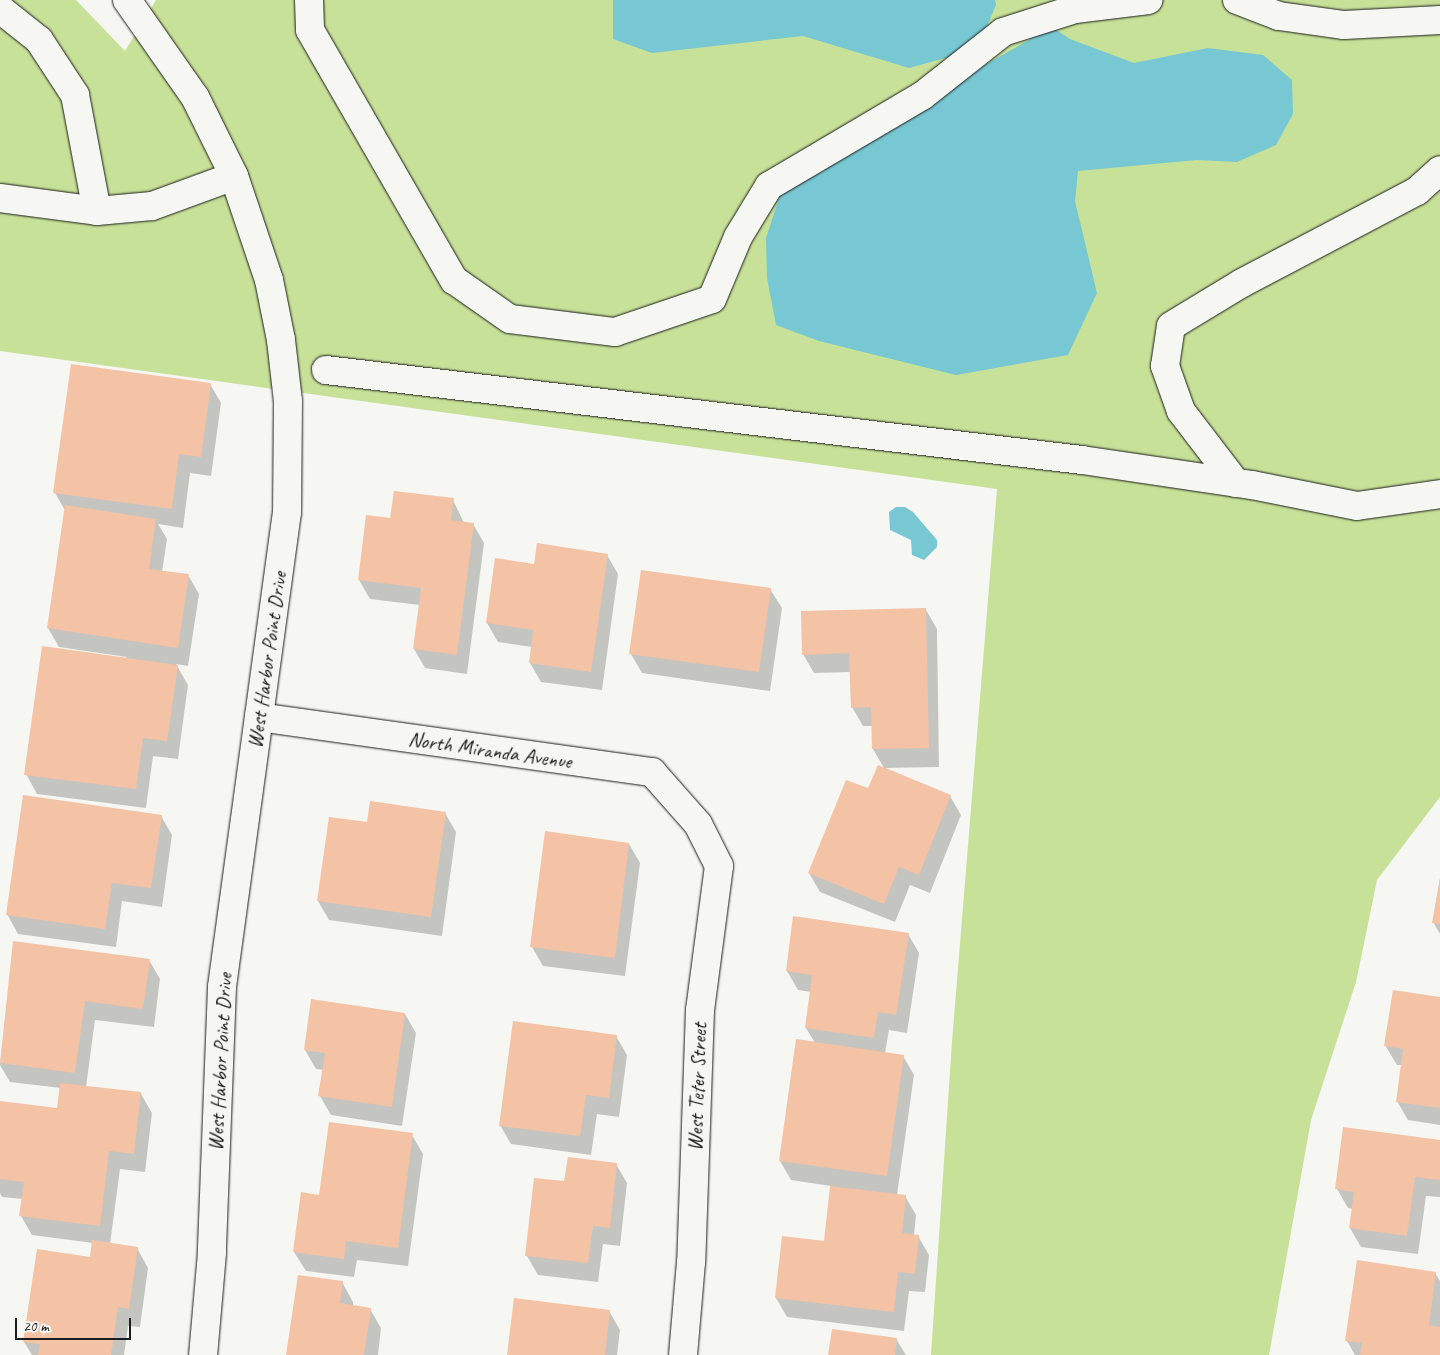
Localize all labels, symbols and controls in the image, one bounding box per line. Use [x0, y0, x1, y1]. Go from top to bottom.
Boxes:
street label: West Harbor Point Drive [242, 570, 292, 750]
street label: North Miranda Avenue [407, 726, 573, 774]
street label: West Harbor Point Drive [203, 972, 237, 1152]
street label: West Teter Street [682, 1023, 712, 1151]
scale bar [18, 1308, 134, 1340]
text: 20 m [23, 1317, 49, 1336]

